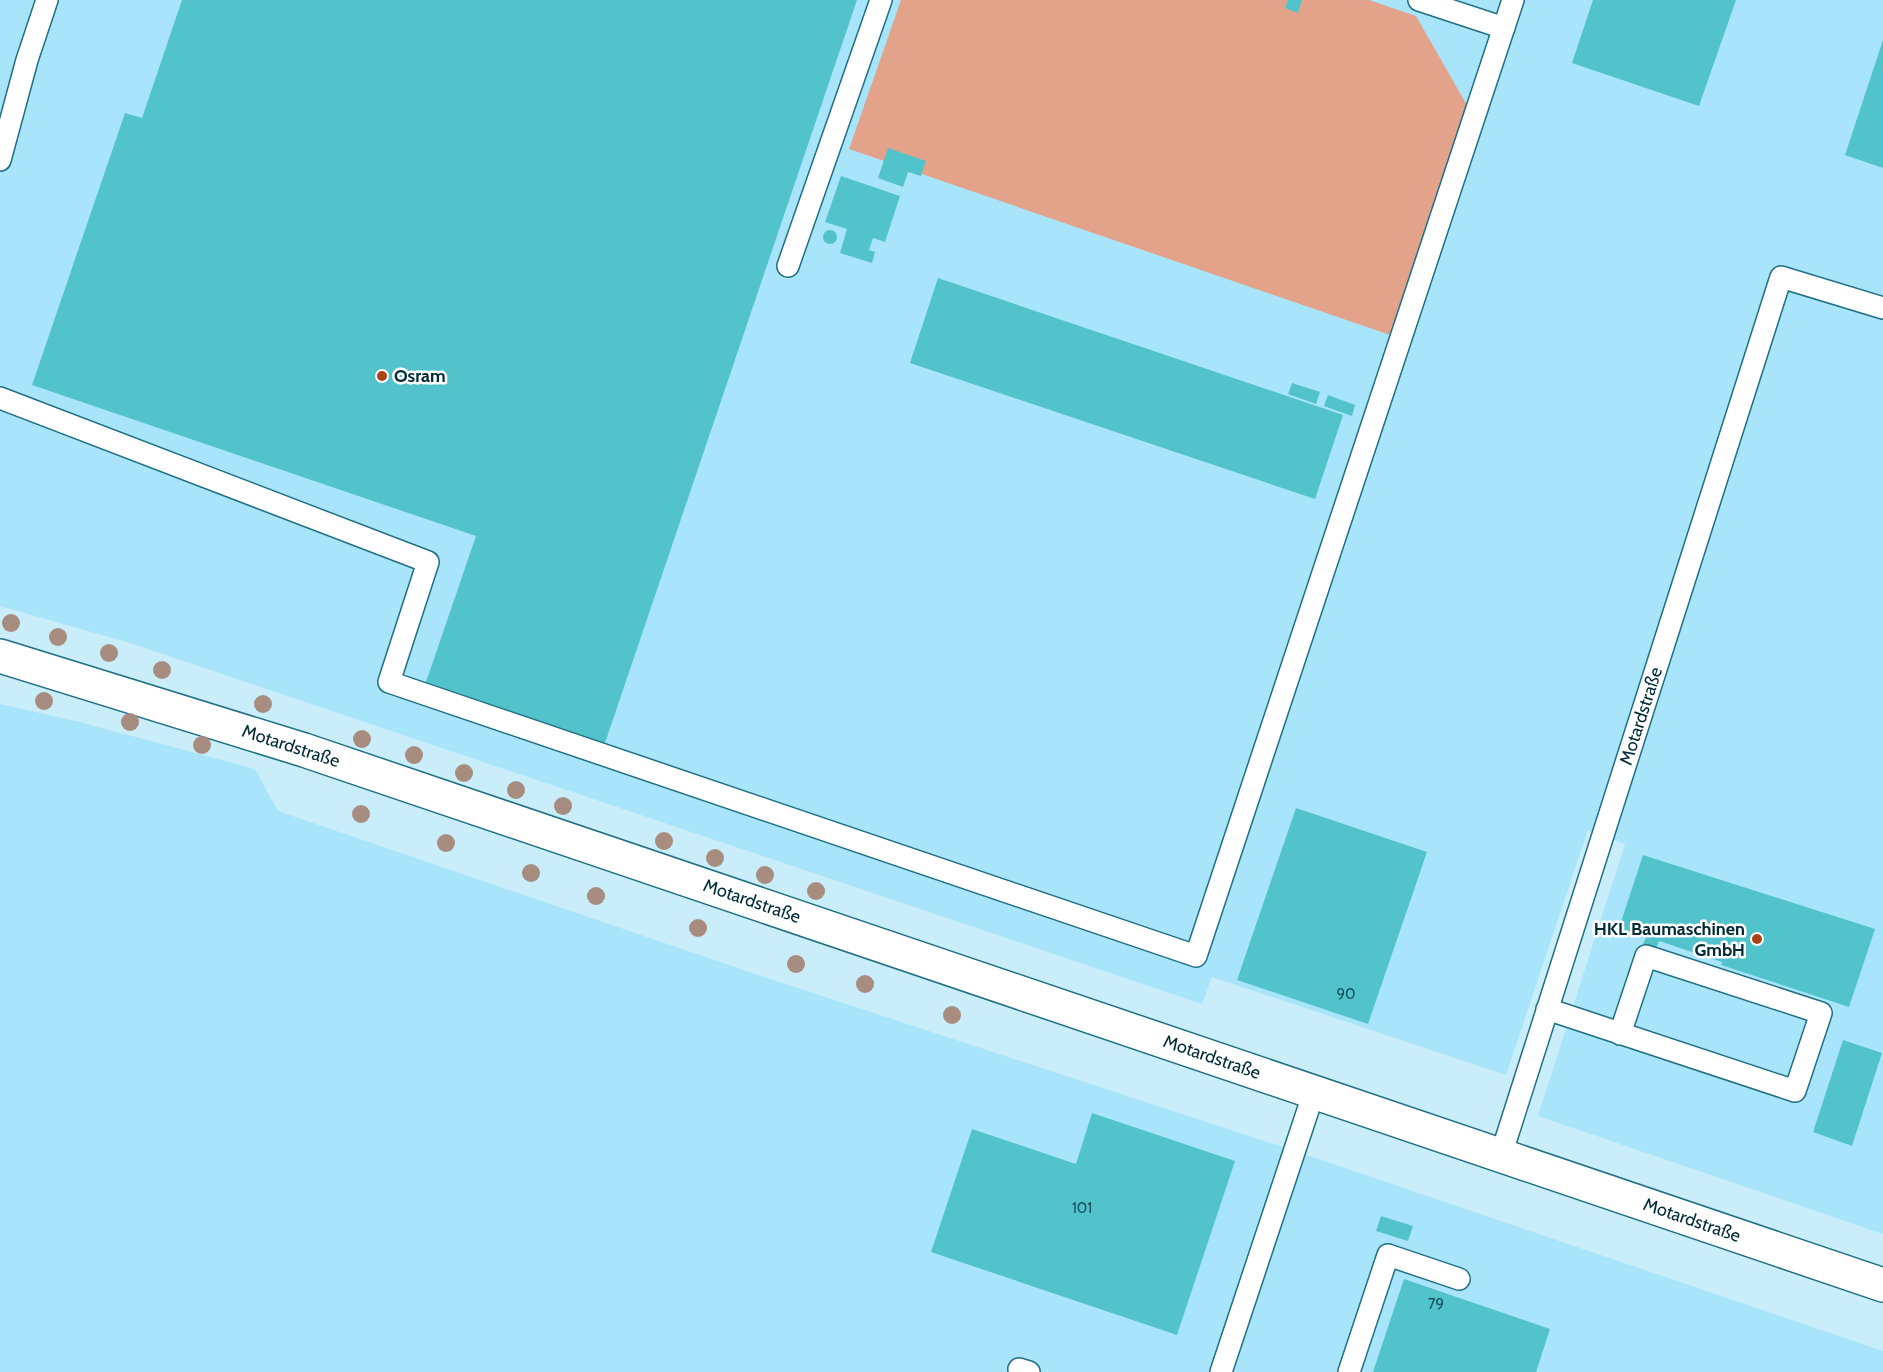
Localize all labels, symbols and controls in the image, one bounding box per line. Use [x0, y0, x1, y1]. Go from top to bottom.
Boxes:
place label: Osram [394, 365, 446, 387]
marker: Osram [375, 369, 389, 383]
street label: Motardstraße [1615, 664, 1667, 768]
street label: Motardstraße [239, 720, 343, 772]
street label: Motardstraße [700, 874, 804, 928]
place label: HKL Baumaschinen GmbH [1594, 918, 1745, 961]
marker: HKL Baumaschinen GmbH [1750, 932, 1764, 946]
house number: 90 [1337, 985, 1356, 1003]
street label: Motardstraße [1160, 1030, 1264, 1084]
street label: Motardstraße [1640, 1193, 1744, 1247]
house number: 101 [1072, 1199, 1092, 1217]
house number: 79 [1428, 1295, 1444, 1313]

